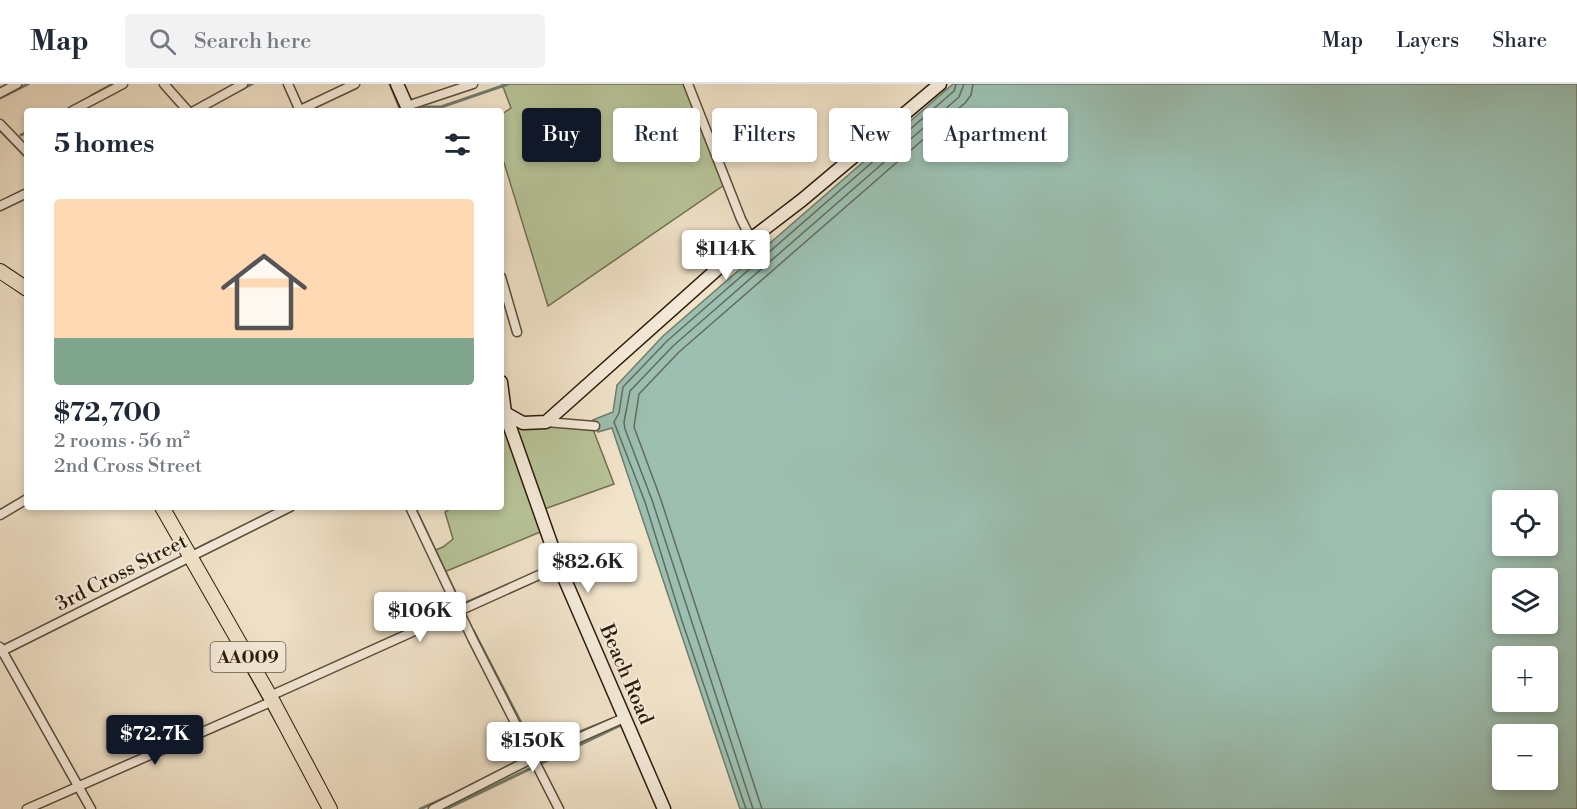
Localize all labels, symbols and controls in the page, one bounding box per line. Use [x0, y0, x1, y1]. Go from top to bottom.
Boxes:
search box [125, 14, 545, 68]
text: Map [30, 24, 89, 59]
icon: search [146, 25, 179, 58]
text: Search here [194, 28, 311, 55]
text: Map [1322, 28, 1363, 54]
text: Layers [1396, 28, 1459, 54]
text: Share [1492, 28, 1547, 54]
chip: Buy [522, 108, 601, 162]
chip: Rent [613, 108, 700, 162]
chip: Filters [712, 108, 817, 162]
chip: New [829, 108, 911, 162]
chip: Apartment [923, 108, 1068, 162]
text: 5 homes [54, 128, 154, 160]
icon: filters [441, 128, 474, 161]
pin: $114K [684, 230, 768, 281]
text: $114K [696, 237, 756, 262]
icon: home [210, 238, 318, 346]
text: $72,700 [54, 397, 161, 429]
text: 2 rooms · 56 m² [54, 429, 190, 454]
text: 2nd Cross Street [54, 454, 202, 479]
map controls [1492, 490, 1558, 790]
button: locate [1492, 490, 1558, 556]
street label: 3rd Cross Street [52, 529, 192, 617]
pin: $82.6K [539, 543, 637, 594]
text: $82.6K [552, 550, 624, 575]
button: layers [1492, 568, 1558, 634]
pin: $106K [378, 592, 462, 643]
text: $106K [388, 599, 452, 624]
street label: Beach Road [593, 620, 658, 729]
road number: AA009 [210, 642, 286, 672]
button: + [1492, 646, 1558, 712]
pin: $72.7K [106, 715, 204, 766]
text: $72.7K [120, 722, 190, 747]
pin: $150K [491, 722, 575, 773]
button: − [1492, 724, 1558, 790]
text: $150K [501, 729, 565, 754]

